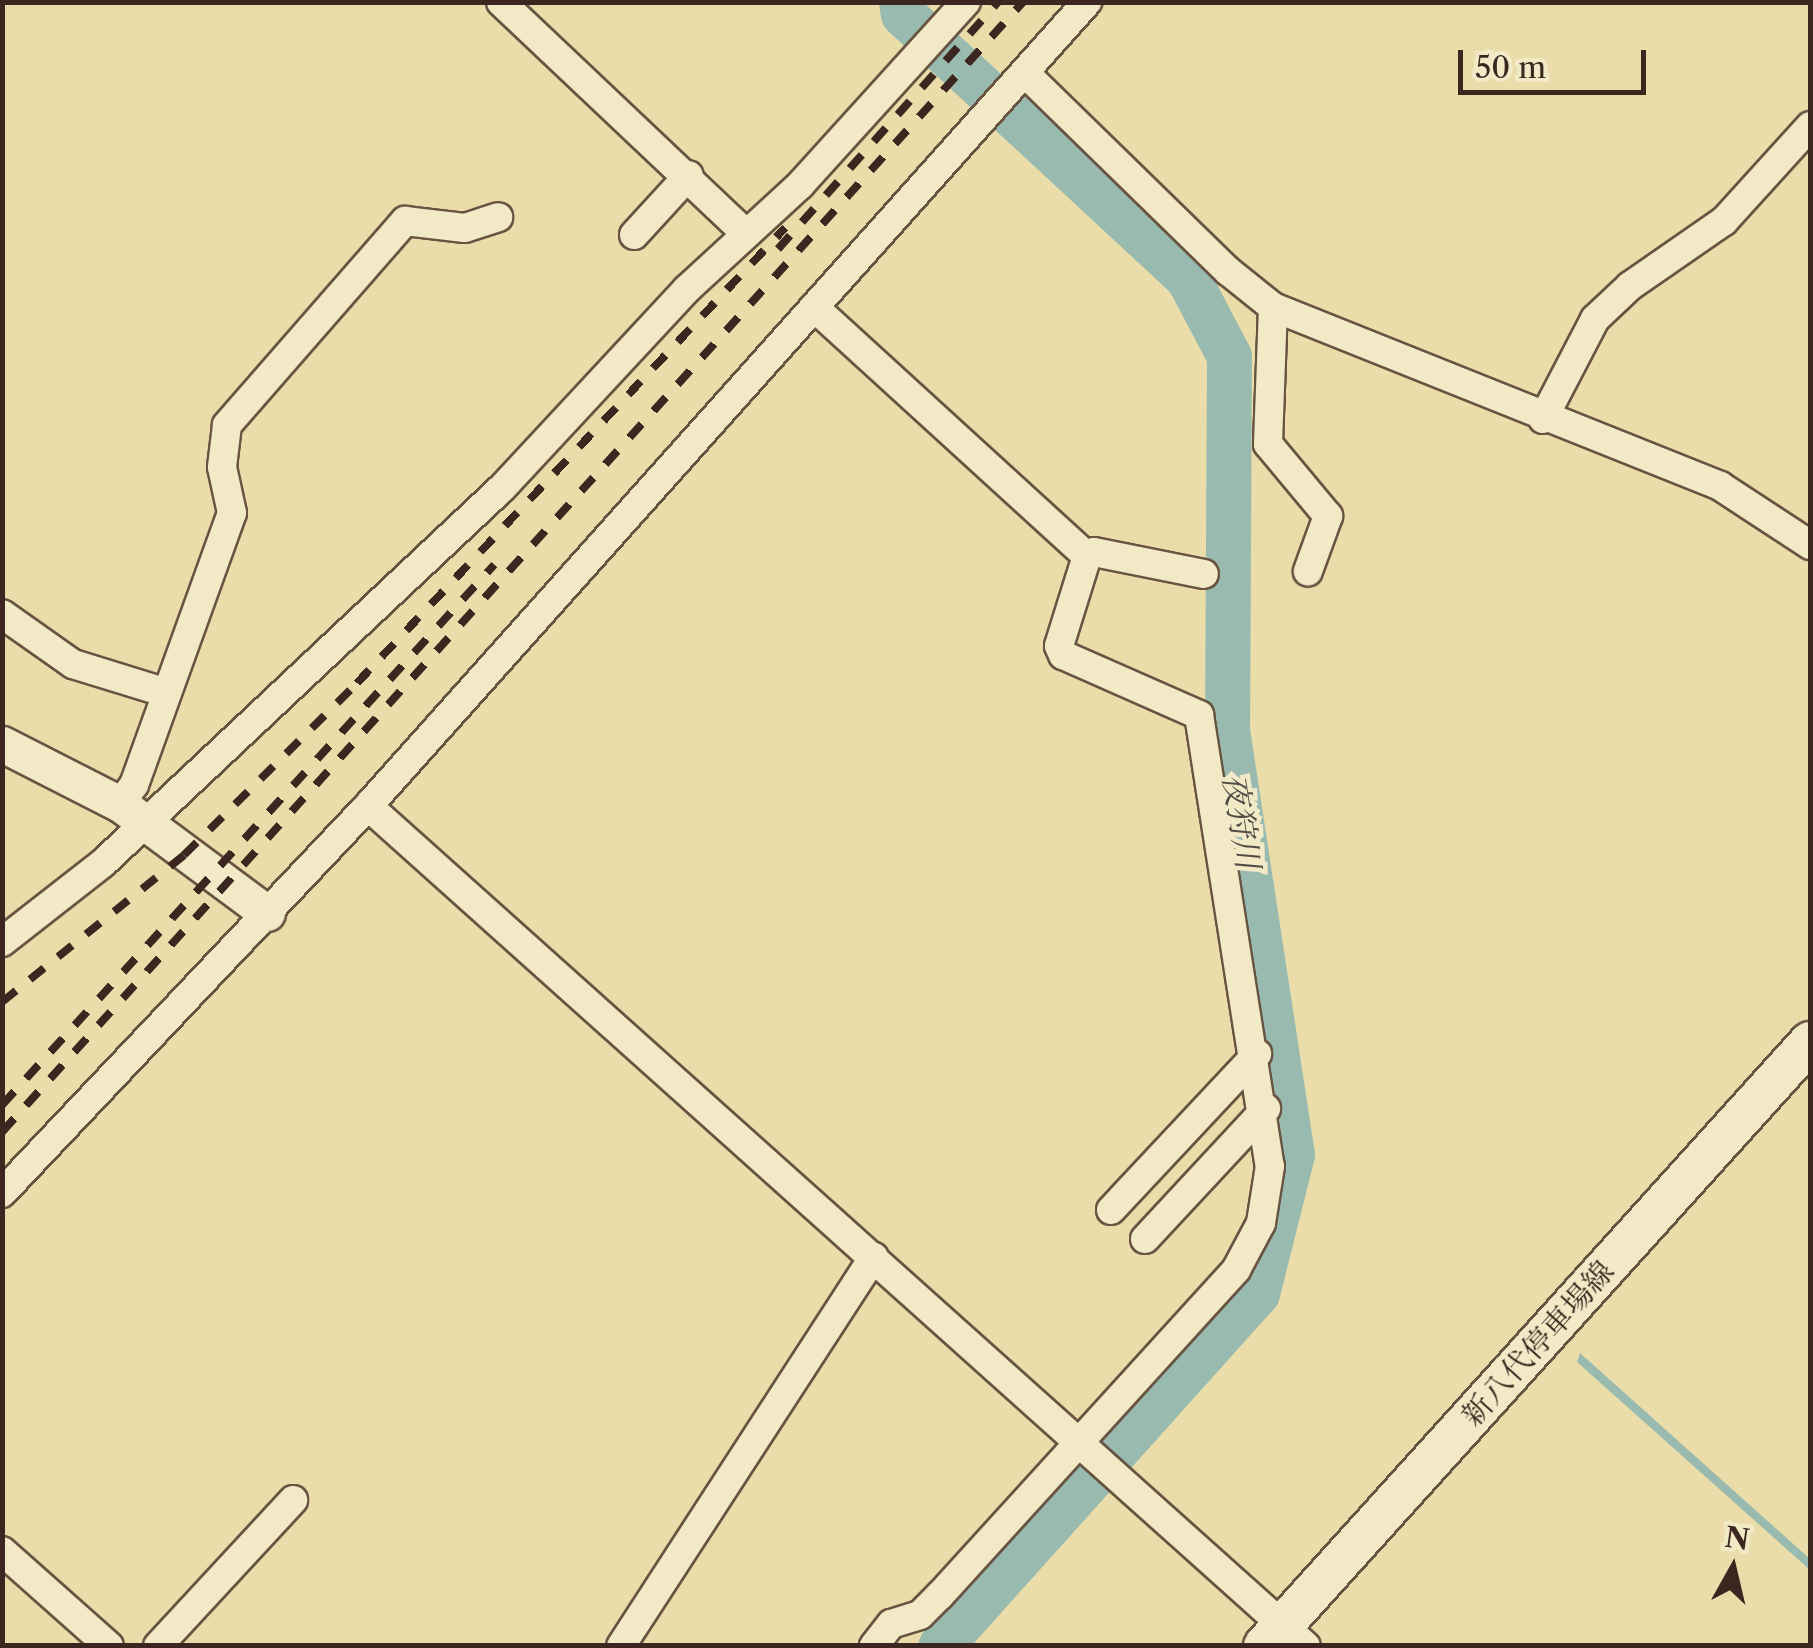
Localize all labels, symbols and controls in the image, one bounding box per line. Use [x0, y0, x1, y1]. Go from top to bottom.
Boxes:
scale bar [1463, 30, 1650, 92]
text: 50 m [1475, 49, 1546, 86]
water label: 夜狩川 [1215, 771, 1267, 871]
street label: 新八代停車場線 [1454, 1254, 1622, 1434]
north arrow [1683, 1518, 1783, 1618]
text: N [1723, 1520, 1752, 1557]

